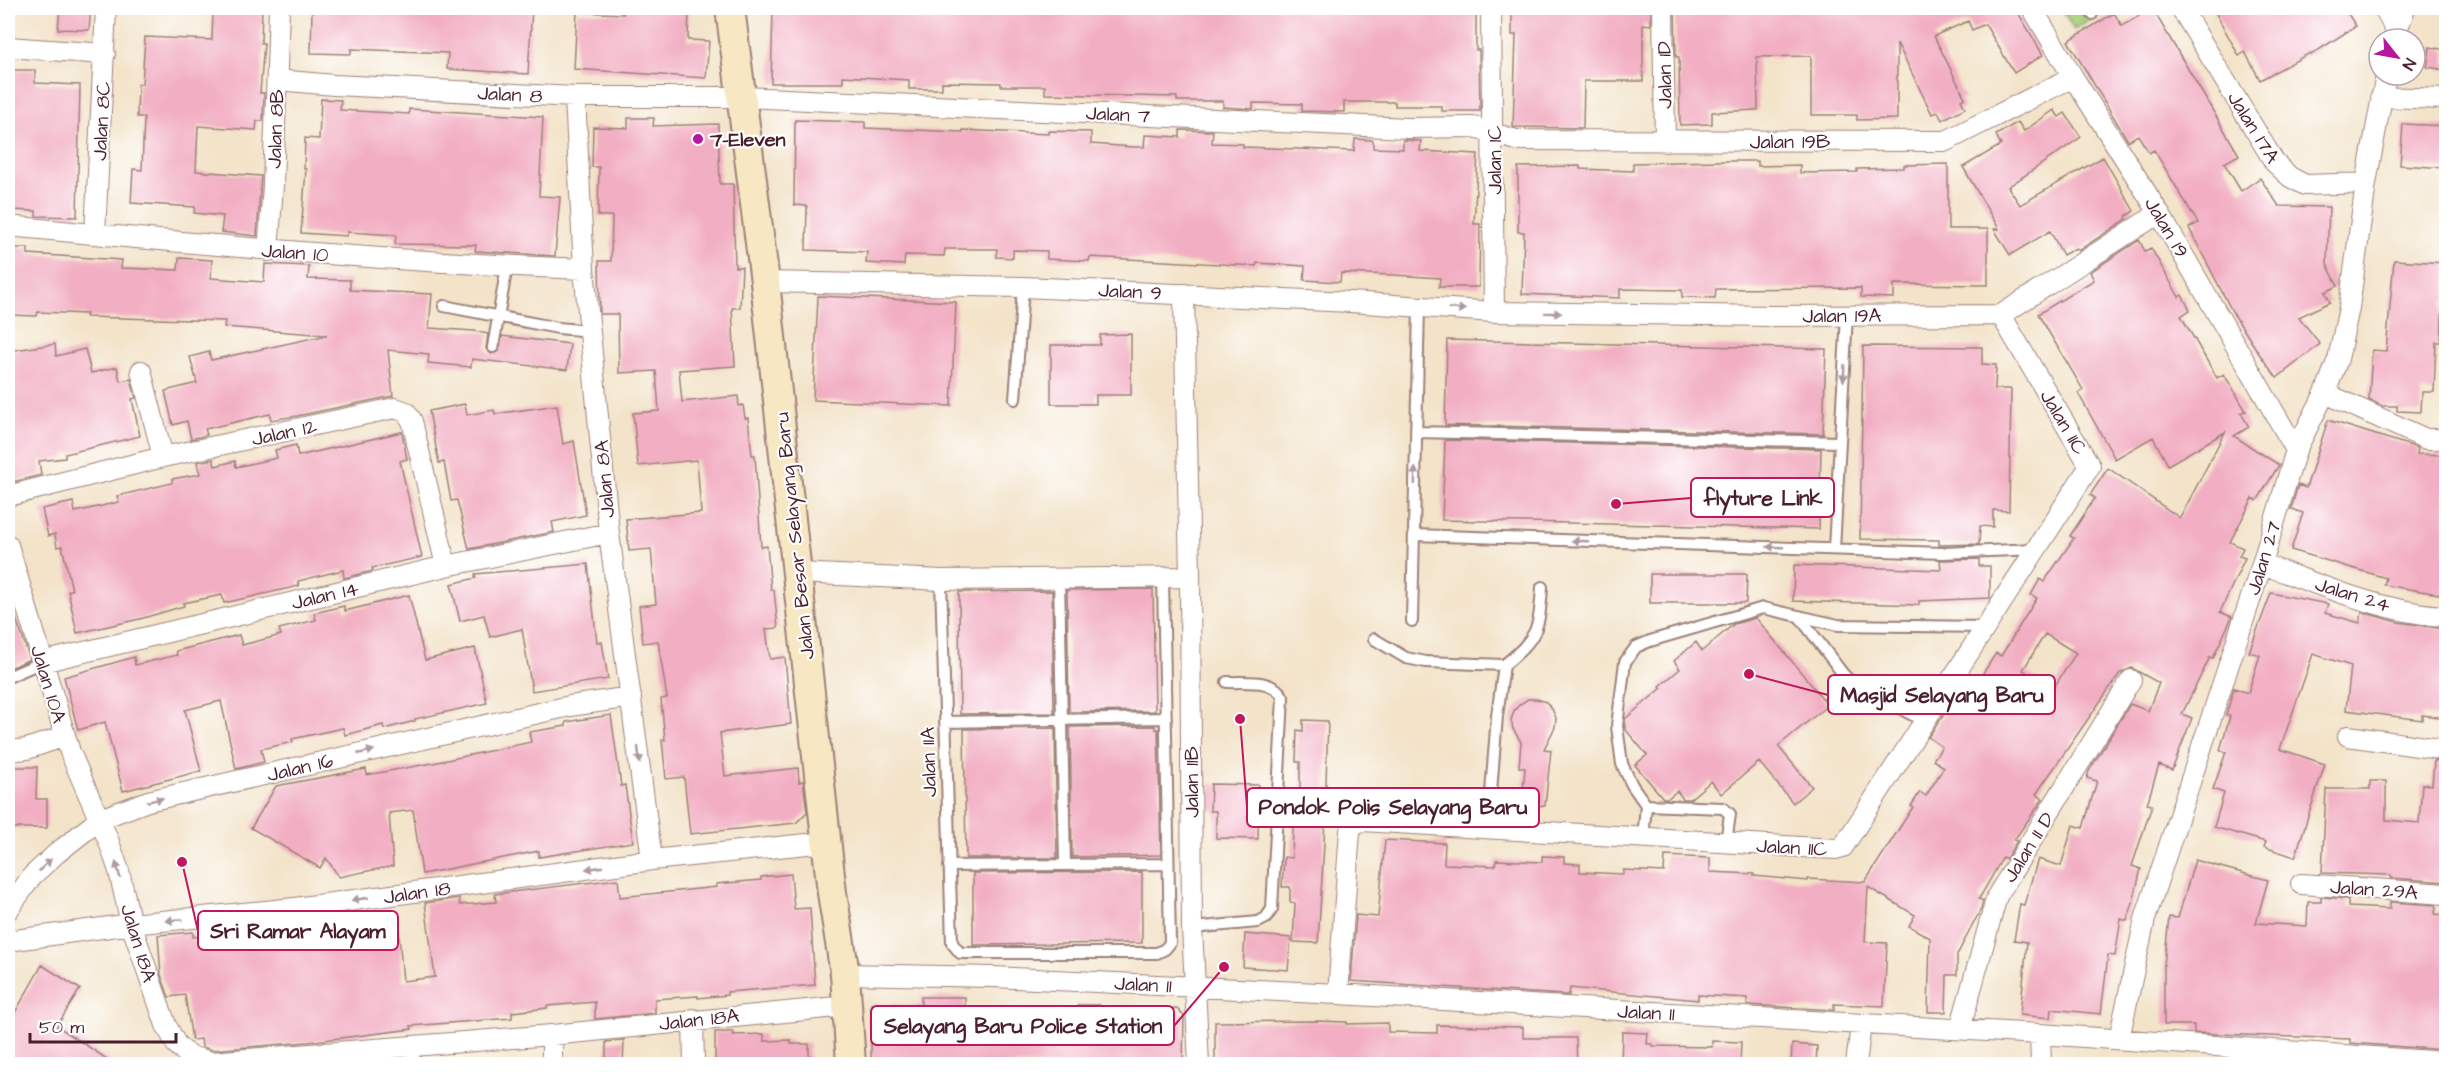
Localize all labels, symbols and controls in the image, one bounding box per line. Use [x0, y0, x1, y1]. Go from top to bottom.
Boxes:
north arrow [2367, 27, 2427, 87]
street label: Jalan 1D [1650, 41, 1680, 109]
text: N [2397, 54, 2421, 74]
street label: Jalan 8 [477, 79, 543, 111]
street label: Jalan 8C [86, 81, 118, 161]
street label: Jalan 17A [2220, 86, 2286, 169]
street label: Jalan 8B [261, 89, 291, 169]
street label: Jalan 7 [1085, 99, 1151, 131]
place label: 7-Eleven [709, 126, 786, 154]
street label: Jalan 1C [1481, 126, 1509, 194]
street label: Jalan 19B [1750, 128, 1830, 156]
marker: 7-Eleven [691, 132, 705, 146]
street label: Jalan 19 [2137, 192, 2195, 263]
street label: Jalan 10 [260, 237, 330, 269]
street label: Jalan 9 [1098, 276, 1162, 308]
street label: Jalan 19A [1803, 302, 1882, 330]
one-way arrow [1447, 304, 1466, 314]
one-way arrow [1543, 308, 1562, 317]
one-way arrow [1839, 364, 1848, 383]
street label: Jalan 11C [2033, 385, 2094, 460]
street label: Jalan Besar Selayang Baru [768, 411, 823, 661]
street label: Jalan 12 [249, 412, 320, 454]
street label: Jalan 8A [588, 439, 622, 519]
one-way arrow [1410, 467, 1420, 486]
callout: flyture Link [1691, 478, 1834, 517]
text: flyture Link [1703, 484, 1823, 516]
street label: Jalan 27 [2239, 518, 2288, 599]
one-way arrow [1571, 536, 1590, 545]
one-way arrow [1766, 543, 1785, 552]
street label: Jalan 24 [2312, 570, 2394, 620]
street label: Jalan 14 [289, 575, 362, 617]
street label: Jalan 10A [23, 642, 73, 727]
callout: Masjid Selayang Baru [1828, 675, 2055, 714]
text: Masjid Selayang Baru [1840, 681, 2044, 713]
street label: Jalan 11A [914, 726, 944, 797]
one-way arrow [634, 745, 643, 764]
one-way arrow [356, 746, 375, 756]
street label: Jalan 11B [1178, 746, 1206, 818]
street label: Jalan 16 [264, 747, 337, 789]
callout: Pondok Polis Selayang Baru [1247, 788, 1539, 827]
text: Pondok Polis Selayang Baru [1259, 793, 1528, 825]
one-way arrow [146, 794, 164, 804]
street label: Jalan 11 D [1996, 807, 2061, 888]
street label: Jalan 11C [1756, 832, 1828, 864]
one-way arrow [37, 858, 52, 872]
one-way arrow [113, 861, 122, 879]
one-way arrow [585, 863, 604, 872]
street label: Jalan 29A [2329, 873, 2419, 907]
street label: Jalan 18 [382, 874, 453, 912]
one-way arrow [350, 895, 369, 904]
street label: Jalan 18A [113, 901, 163, 986]
callout: Sri Ramar Alayam [198, 911, 398, 950]
one-way arrow [165, 915, 184, 925]
text: Sri Ramar Alayam [209, 917, 386, 949]
street label: Jalan 11 [1114, 970, 1173, 1000]
street label: Jalan 11 [1617, 998, 1676, 1028]
street label: Jalan 18A [658, 1002, 741, 1038]
scale bar [30, 1006, 176, 1044]
callout: Selayang Baru Police Station [871, 1006, 1174, 1045]
text: Selayang Baru Police Station [883, 1012, 1163, 1044]
text: 50 m [39, 1015, 84, 1040]

